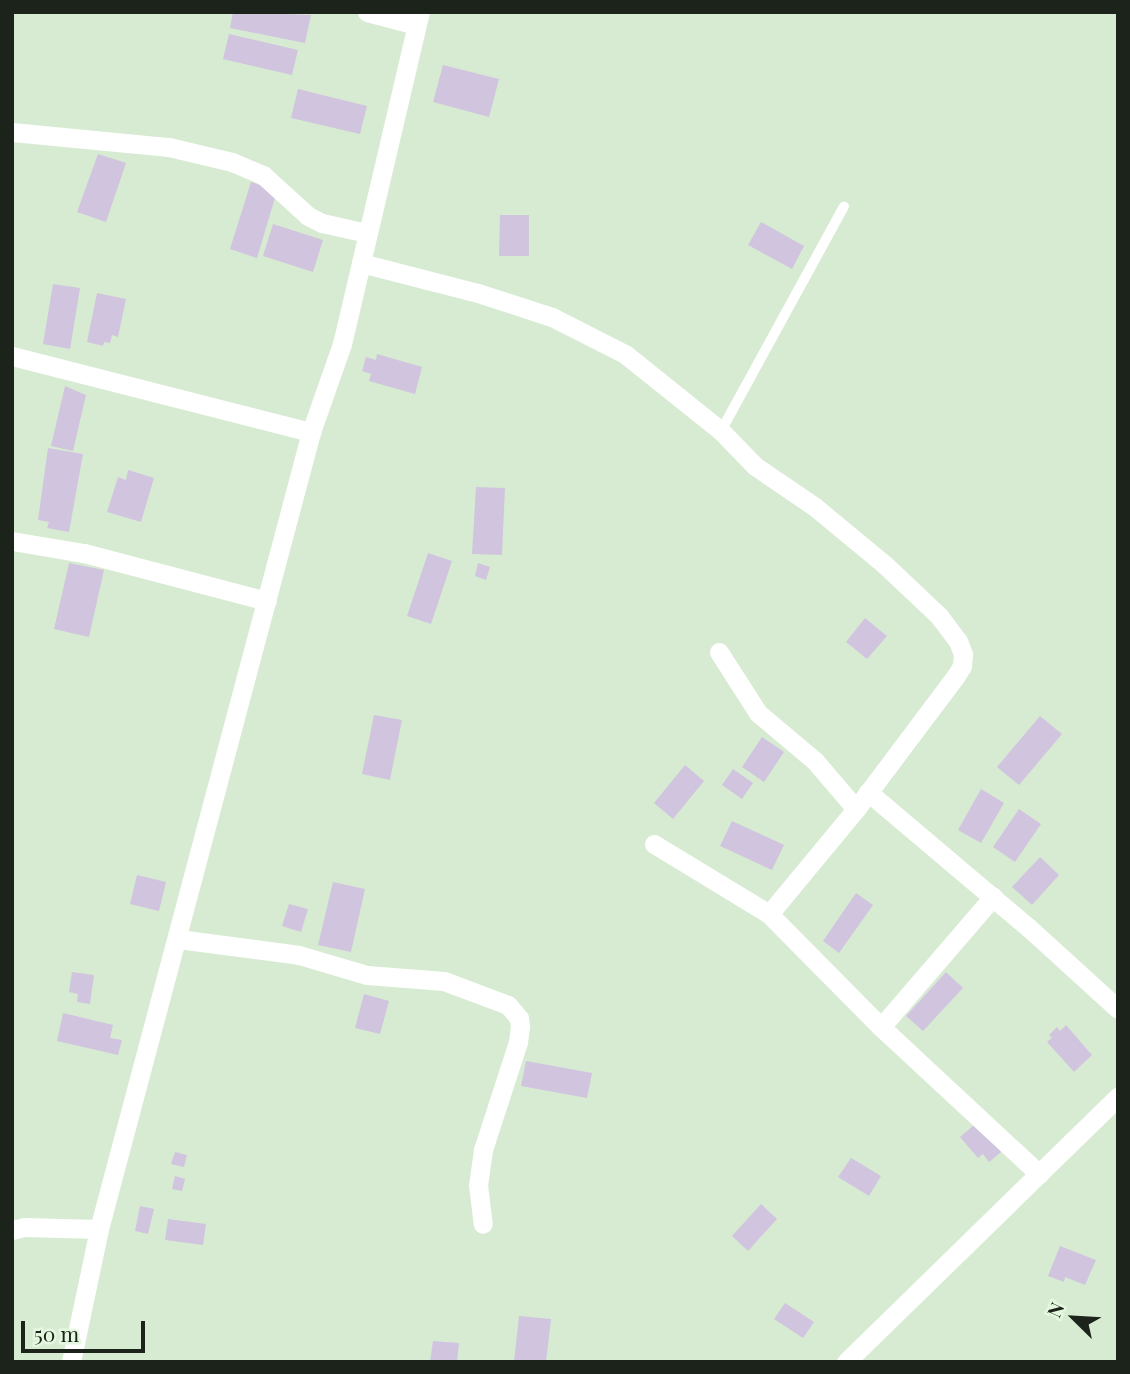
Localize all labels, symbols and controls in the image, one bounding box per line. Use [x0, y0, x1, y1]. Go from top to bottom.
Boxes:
north arrow [1039, 1283, 1109, 1353]
text: N [1040, 1298, 1069, 1321]
scale bar [24, 1308, 149, 1352]
text: 50 m [34, 1319, 79, 1347]

